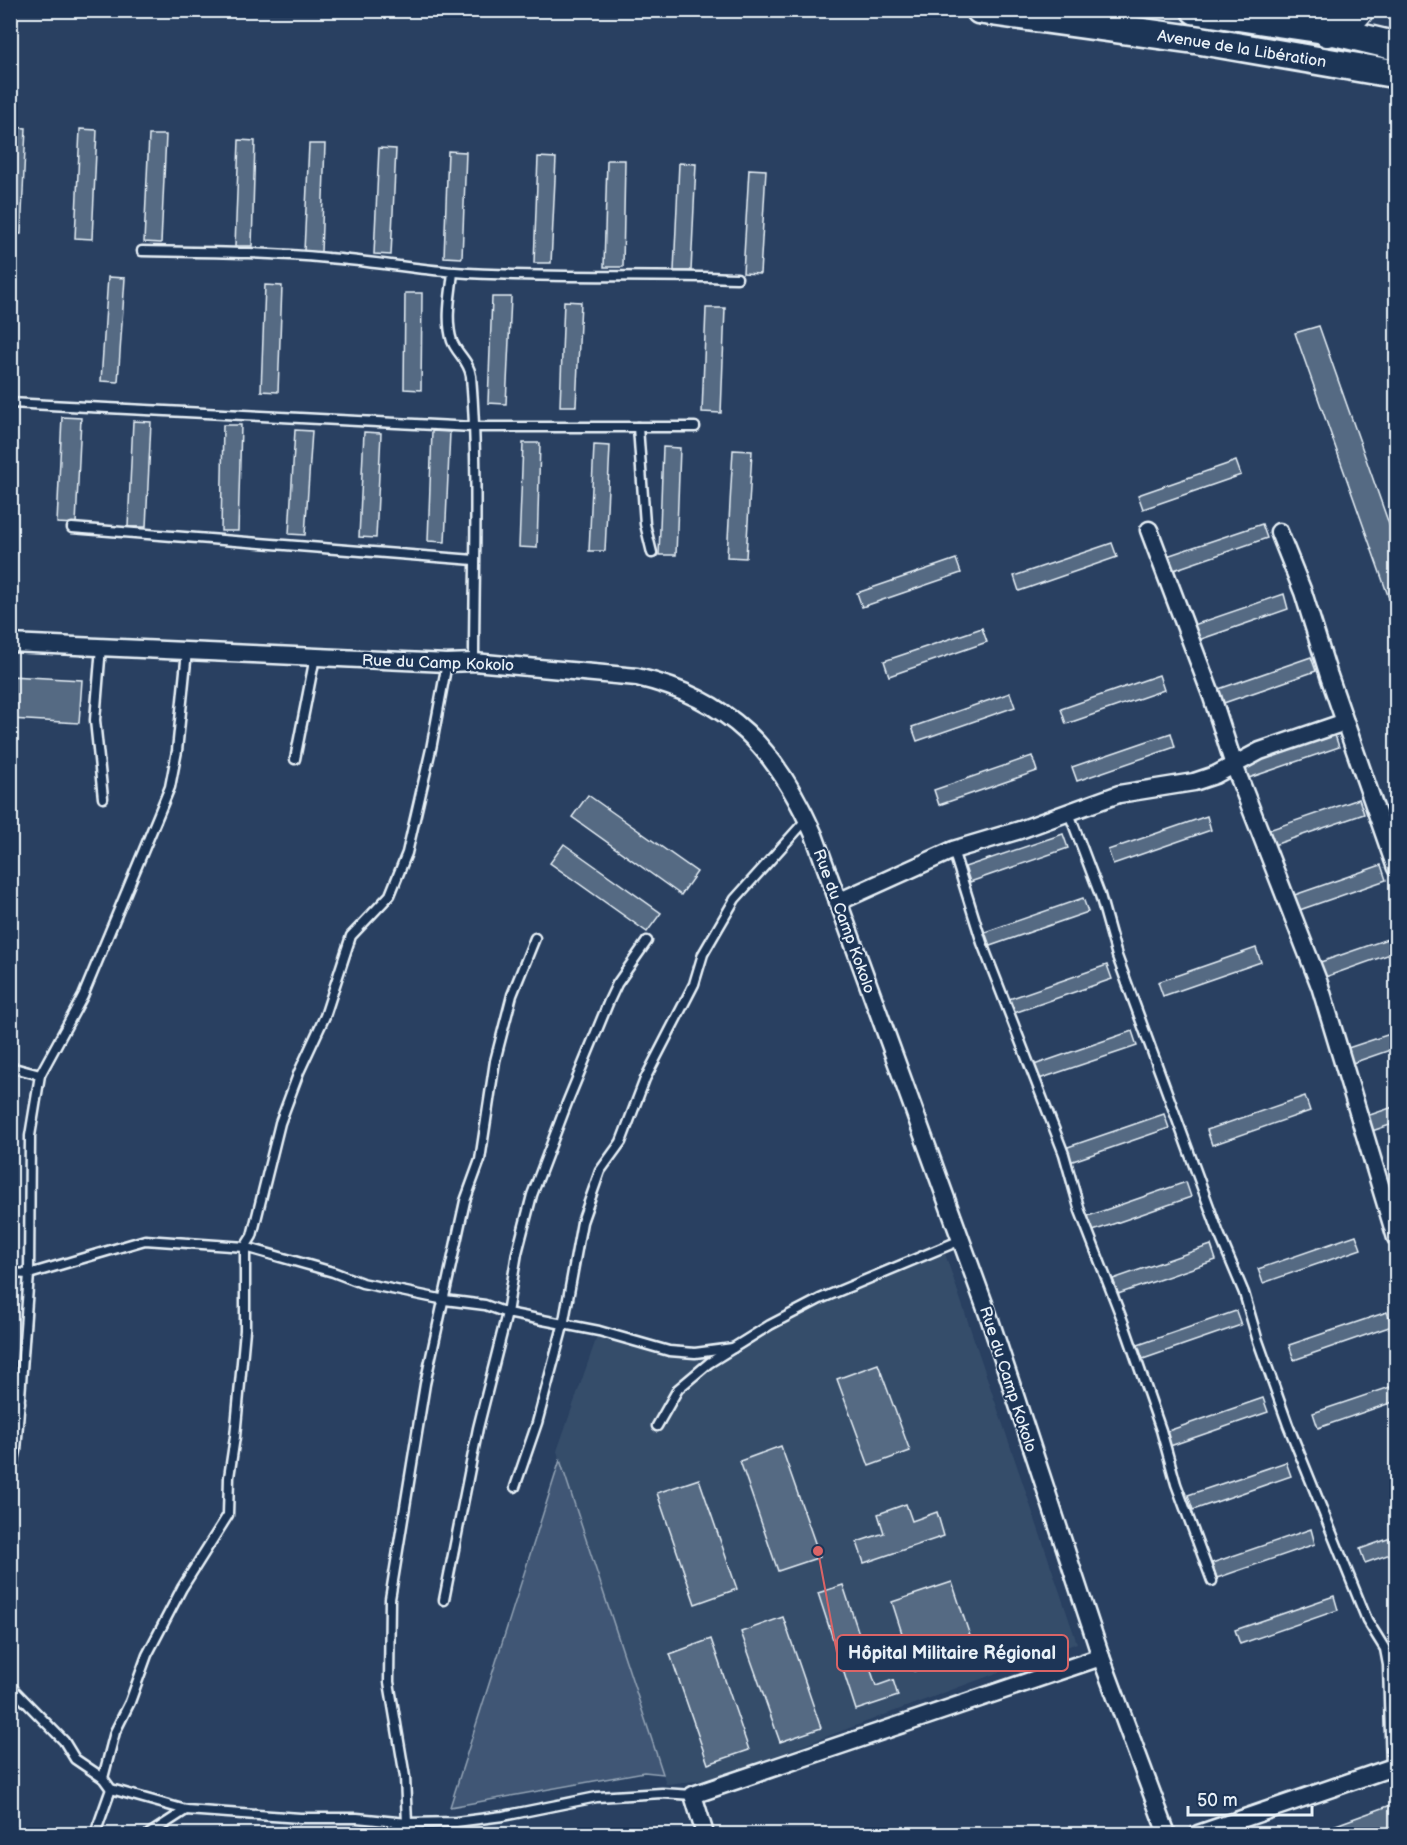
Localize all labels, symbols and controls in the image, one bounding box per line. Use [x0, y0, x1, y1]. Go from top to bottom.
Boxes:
street label: Avenue de la Libération [1156, 27, 1328, 72]
street label: Rue du Camp Kokolo [362, 651, 514, 676]
street label: Rue du Camp Kokolo [809, 847, 879, 996]
street label: Rue du Camp Kokolo [975, 1304, 1040, 1455]
callout: Hôpital Militaire Régional [837, 1635, 1068, 1671]
text: Hôpital Militaire Régional [848, 1643, 1056, 1664]
scale bar [1188, 1779, 1312, 1817]
text: 50 m [1197, 1790, 1238, 1811]

